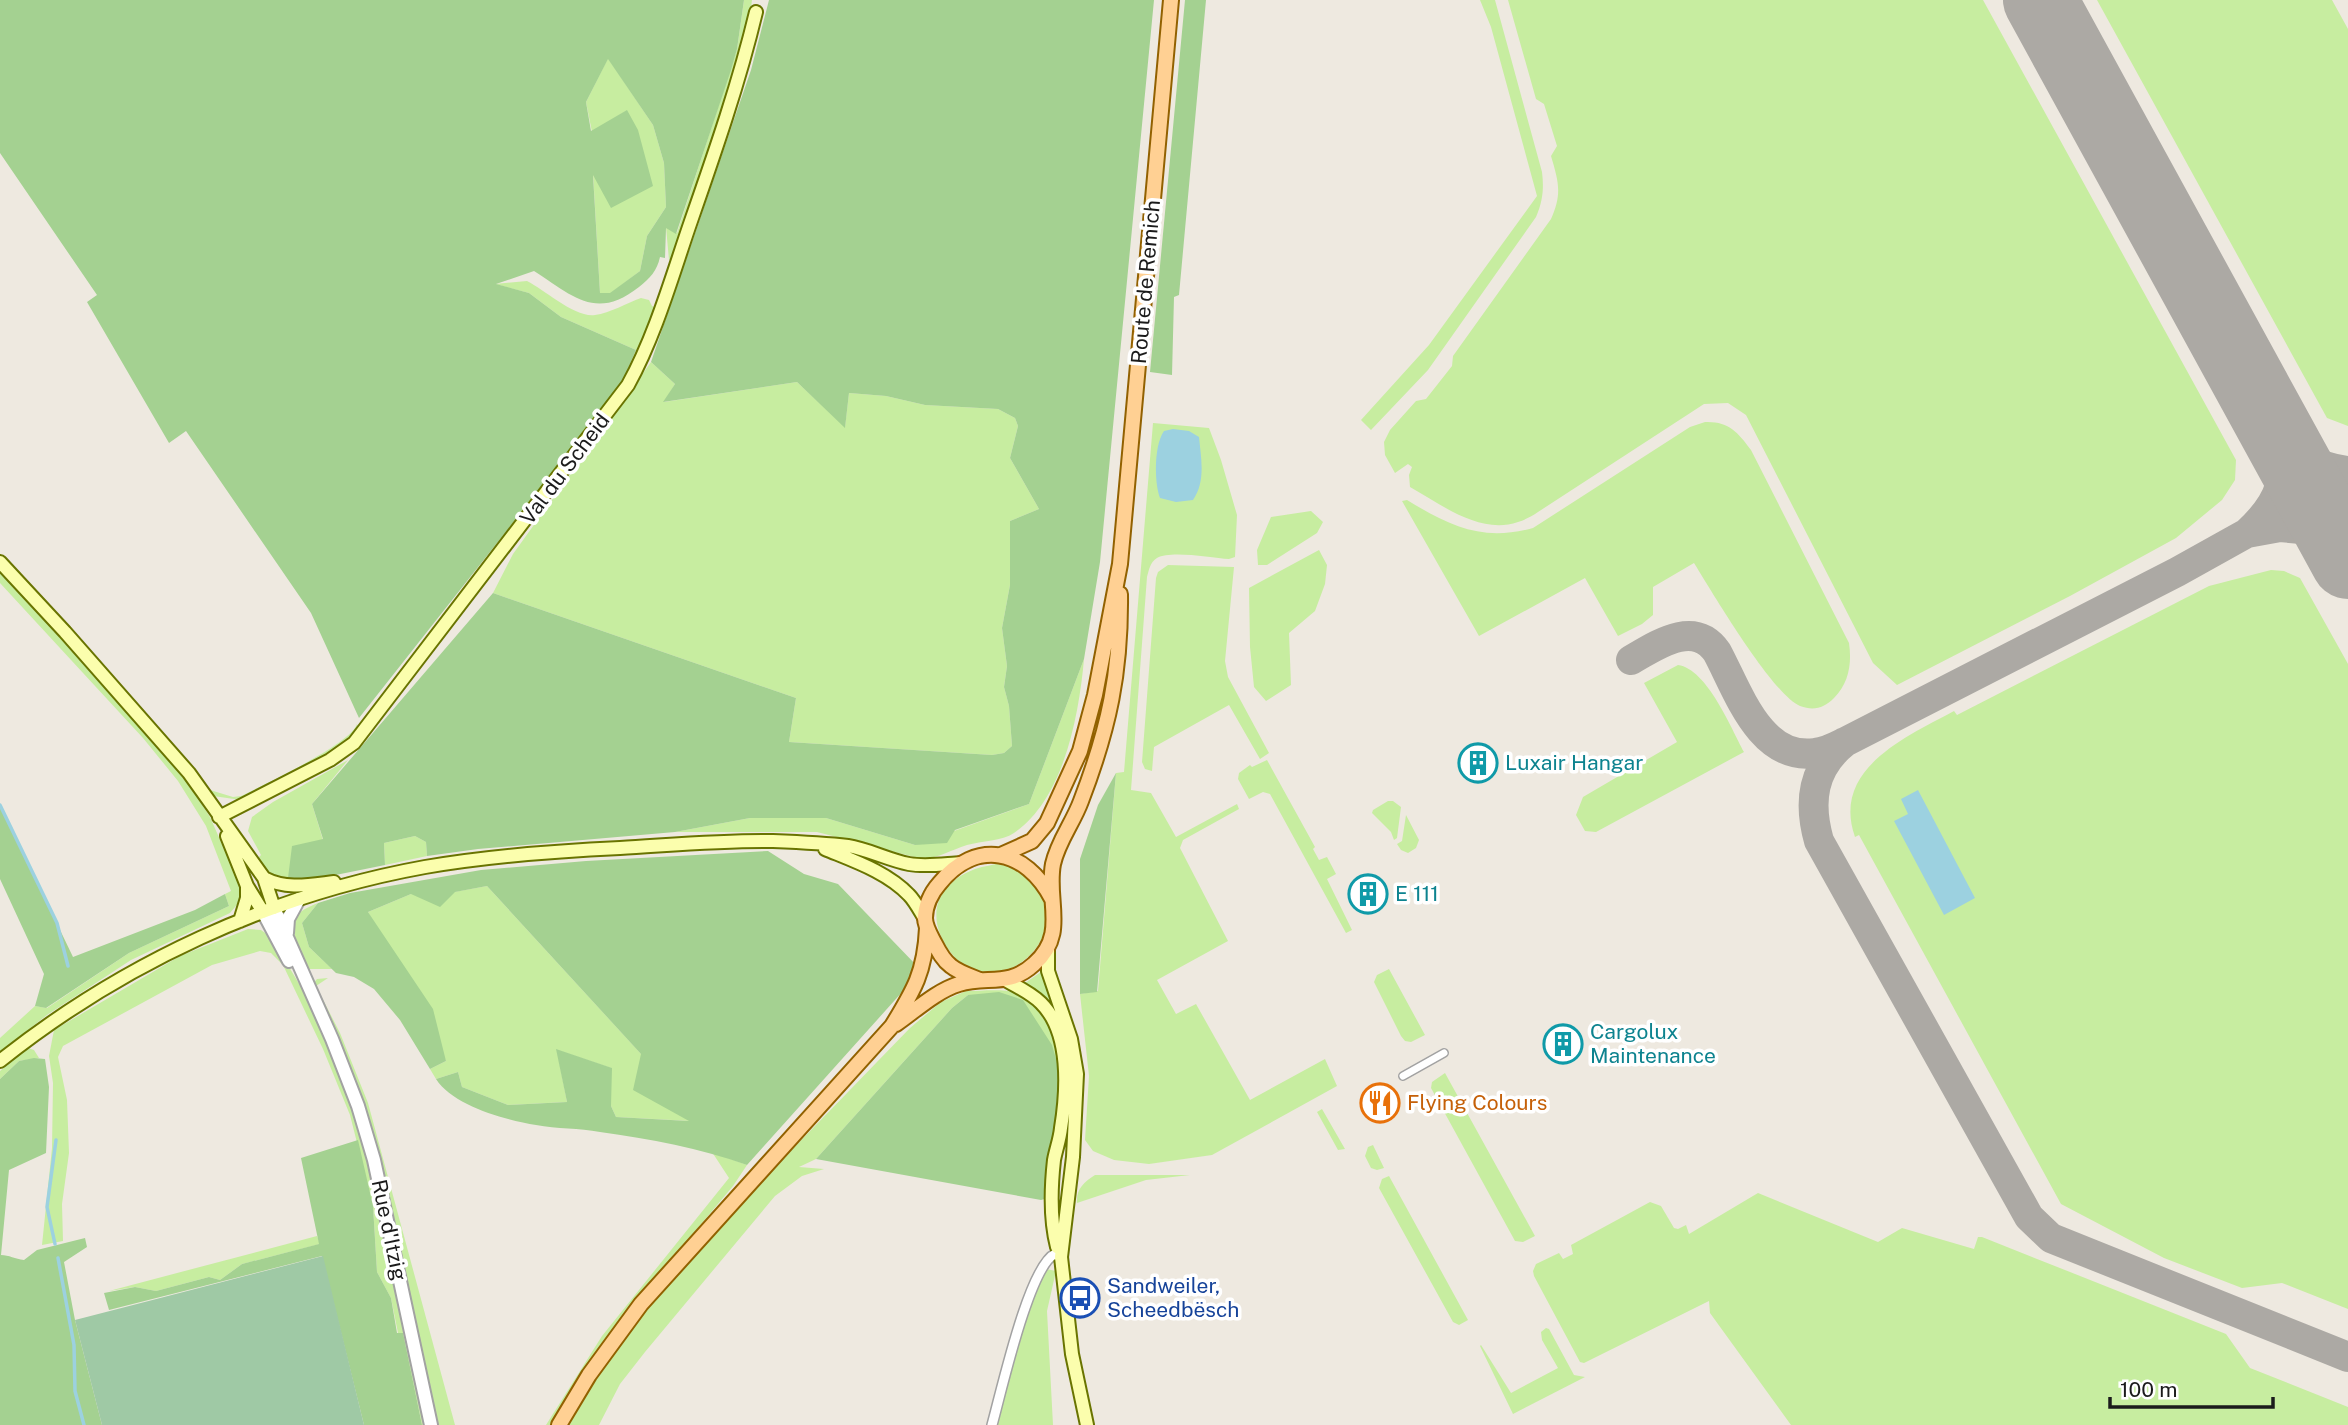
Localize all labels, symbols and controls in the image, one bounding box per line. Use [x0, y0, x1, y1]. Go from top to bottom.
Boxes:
street label: Route de Remich [1126, 199, 1165, 365]
street label: Val du Scheid [515, 408, 615, 529]
building icon: Luxair Hangar [1457, 742, 1499, 784]
place label: Luxair Hangar [1505, 750, 1643, 775]
building icon: E 111 [1347, 873, 1389, 915]
place label: E 111 [1395, 881, 1439, 906]
place label: Cargolux Maintenance [1590, 1019, 1716, 1068]
building icon: Cargolux Maintenance [1542, 1023, 1584, 1065]
restaurant icon: Flying Colours [1359, 1082, 1401, 1124]
place label: Flying Colours [1407, 1090, 1547, 1115]
street label: Rue d'Itzig [367, 1177, 412, 1283]
place label: Sandweiler, Scheedbësch [1107, 1273, 1239, 1322]
bus stop icon: Sandweiler, Scheedbësch [1059, 1277, 1101, 1319]
scale bar [2110, 1366, 2273, 1410]
text: 100 m [2120, 1377, 2177, 1402]

